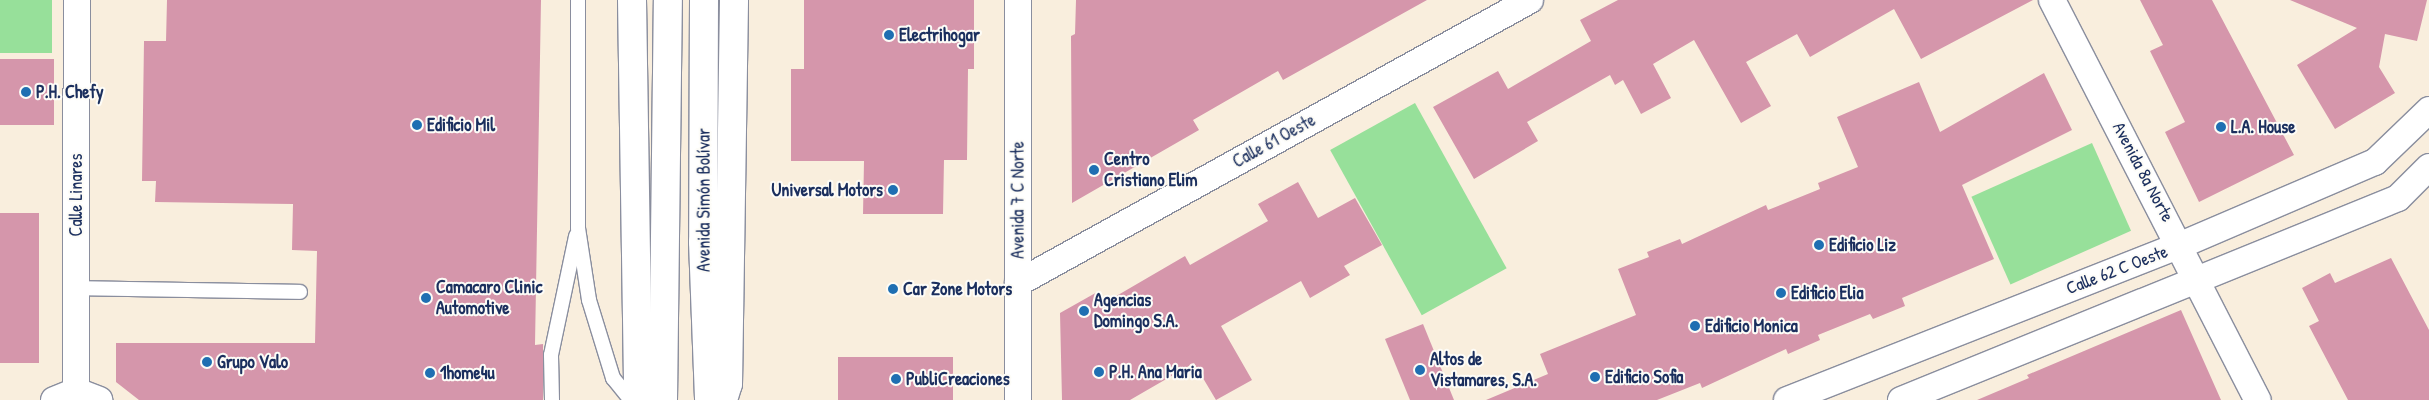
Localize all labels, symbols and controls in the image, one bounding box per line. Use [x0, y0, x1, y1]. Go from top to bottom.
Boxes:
place label: Electrihogar [899, 24, 980, 46]
marker: Electrihogar [883, 29, 895, 41]
place label: P.H. Chefy [36, 81, 104, 103]
marker: P.H. Chefy [20, 86, 32, 98]
street label: Calle 61 Oeste [1229, 109, 1319, 173]
place label: Edificio Mil [427, 114, 495, 136]
place label: L.A. House [2231, 116, 2295, 138]
marker: Edificio Mil [411, 119, 423, 131]
street label: Avenida 8a Norte [2108, 119, 2178, 225]
marker: L.A. House [2215, 121, 2227, 133]
street label: Avenida Simón Bolívar [693, 128, 715, 272]
street label: Avenida 7 C Norte [1007, 141, 1029, 259]
place label: Centro Cristiano Elim [1104, 149, 1198, 192]
street label: Calle Linares [65, 154, 87, 236]
marker: Centro Cristiano Elim [1088, 164, 1100, 176]
place label: Universal Motors [771, 179, 883, 201]
marker: Universal Motors [887, 184, 899, 196]
place label: Edificio Liz [1829, 234, 1896, 256]
marker: Edificio Liz [1813, 239, 1825, 251]
street label: Calle 62 C Oeste [2063, 241, 2171, 299]
place label: Camacaro Clinic Automotive [436, 277, 542, 320]
place label: Car Zone Motors [903, 278, 1012, 300]
place label: Edificio Elia [1791, 282, 1863, 304]
marker: Car Zone Motors [887, 283, 899, 295]
marker: Edificio Elia [1775, 287, 1787, 299]
place label: Agencias Domingo S.A. [1094, 290, 1178, 332]
marker: Camacaro Clinic Automotive [420, 292, 432, 304]
marker: Agencias Domingo S.A. [1078, 305, 1090, 317]
place label: Edificio Monica [1705, 315, 1798, 337]
marker: Edificio Monica [1689, 320, 1701, 332]
place label: Altos de Vistamares, S.A. [1430, 349, 1537, 392]
place label: Grupo Valo [217, 351, 288, 373]
marker: Grupo Valo [201, 356, 213, 368]
place label: P.H. Ana Maria [1109, 361, 1202, 383]
place label: 1home4u [440, 362, 495, 384]
marker: Altos de Vistamares, S.A. [1414, 364, 1426, 376]
marker: P.H. Ana Maria [1093, 366, 1105, 378]
place label: Edificio Sofia [1605, 366, 1683, 388]
marker: 1home4u [424, 367, 436, 379]
place label: PubliCreaciones [906, 368, 1010, 390]
marker: Edificio Sofia [1589, 371, 1601, 383]
marker: PubliCreaciones [890, 373, 902, 385]

